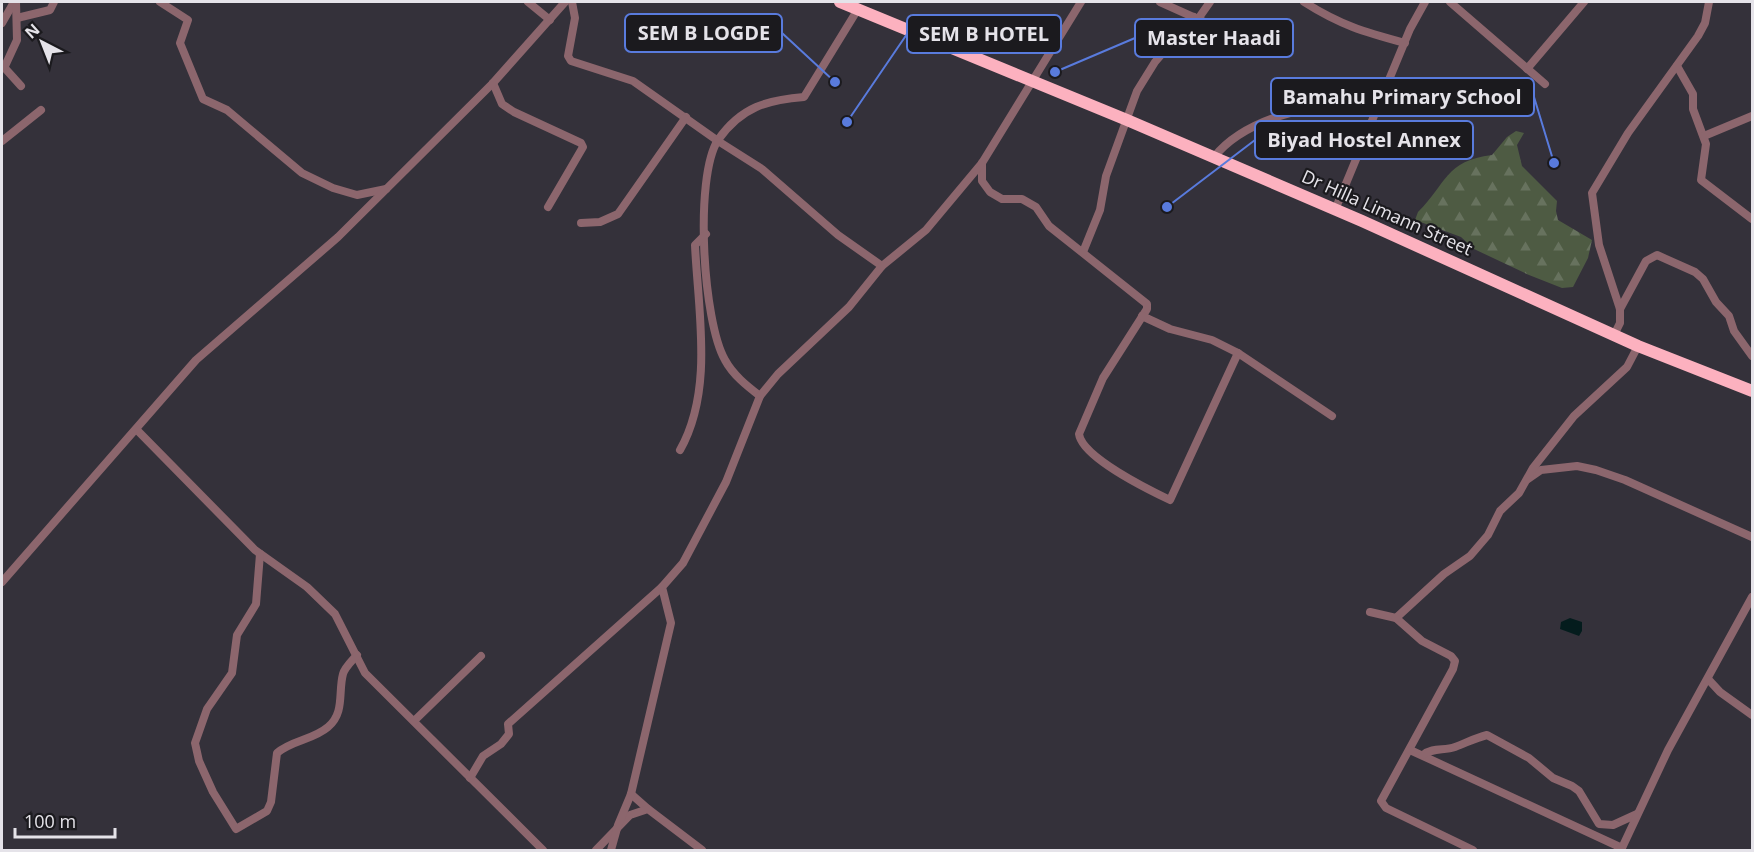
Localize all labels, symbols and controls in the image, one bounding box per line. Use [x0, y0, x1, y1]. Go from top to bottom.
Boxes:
north arrow [12, 12, 72, 72]
callout: SEM B LOGDE [625, 14, 782, 52]
callout: SEM B HOTEL [907, 15, 1061, 53]
text: N [20, 18, 44, 43]
text: SEM B LOGDE [638, 19, 770, 46]
callout: Master Haadi [1135, 19, 1293, 57]
text: SEM B HOTEL [919, 20, 1049, 47]
text: Master Haadi [1147, 24, 1281, 51]
callout: Bamahu Primary School [1271, 78, 1534, 116]
text: Bamahu Primary School [1282, 83, 1522, 110]
callout: Biyad Hostel Annex [1255, 121, 1473, 159]
text: Biyad Hostel Annex [1267, 126, 1461, 153]
street label: Dr Hilla Limann Street [1298, 164, 1476, 261]
scale bar [15, 801, 116, 839]
text: 100 m [24, 809, 76, 833]

